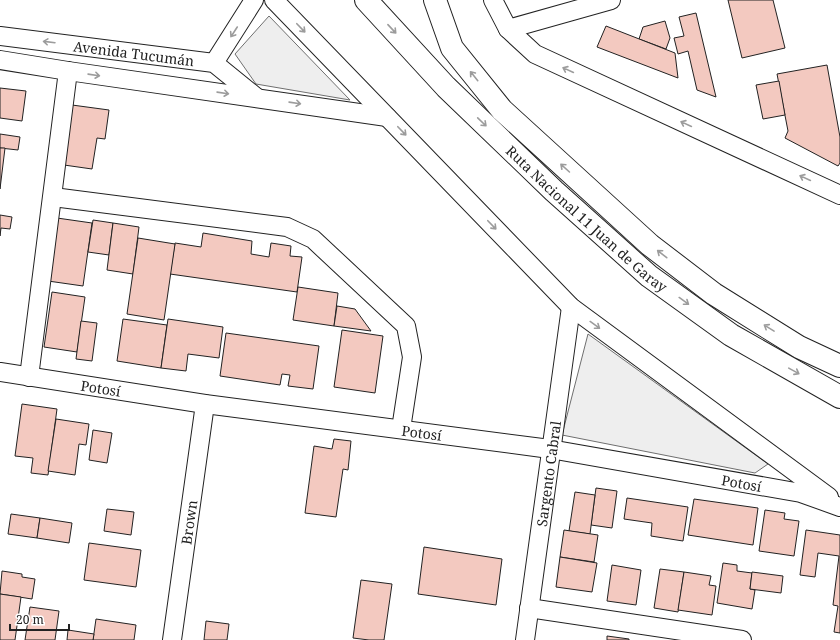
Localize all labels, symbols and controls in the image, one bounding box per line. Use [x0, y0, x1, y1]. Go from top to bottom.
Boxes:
one-way arrow [296, 23, 306, 33]
one-way arrow [387, 24, 397, 34]
one-way arrow [230, 26, 239, 37]
street label: Avenida Tucumán [72, 36, 196, 70]
one-way arrow [43, 38, 56, 46]
one-way arrow [563, 66, 575, 73]
one-way arrow [469, 70, 478, 81]
one-way arrow [87, 71, 100, 79]
one-way arrow [216, 89, 229, 97]
one-way arrow [288, 99, 301, 107]
one-way arrow [477, 117, 487, 127]
one-way arrow [681, 120, 693, 127]
one-way arrow [397, 126, 406, 136]
street label: Ruta Nacional 11 Juan de Garay [502, 141, 671, 296]
one-way arrow [560, 163, 570, 172]
one-way arrow [799, 174, 811, 181]
one-way arrow [487, 220, 497, 230]
one-way arrow [657, 250, 668, 258]
one-way arrow [678, 297, 689, 305]
one-way arrow [590, 320, 601, 329]
one-way arrow [764, 324, 775, 332]
one-way arrow [788, 367, 800, 375]
street label: Potosí [79, 375, 123, 400]
street label: Sargento Cabral [531, 419, 565, 528]
street label: Potosí [400, 420, 443, 444]
street label: Potosí [720, 470, 764, 496]
street label: Brown [176, 499, 201, 546]
scale bar [10, 606, 69, 632]
text: 20 m [16, 611, 44, 628]

